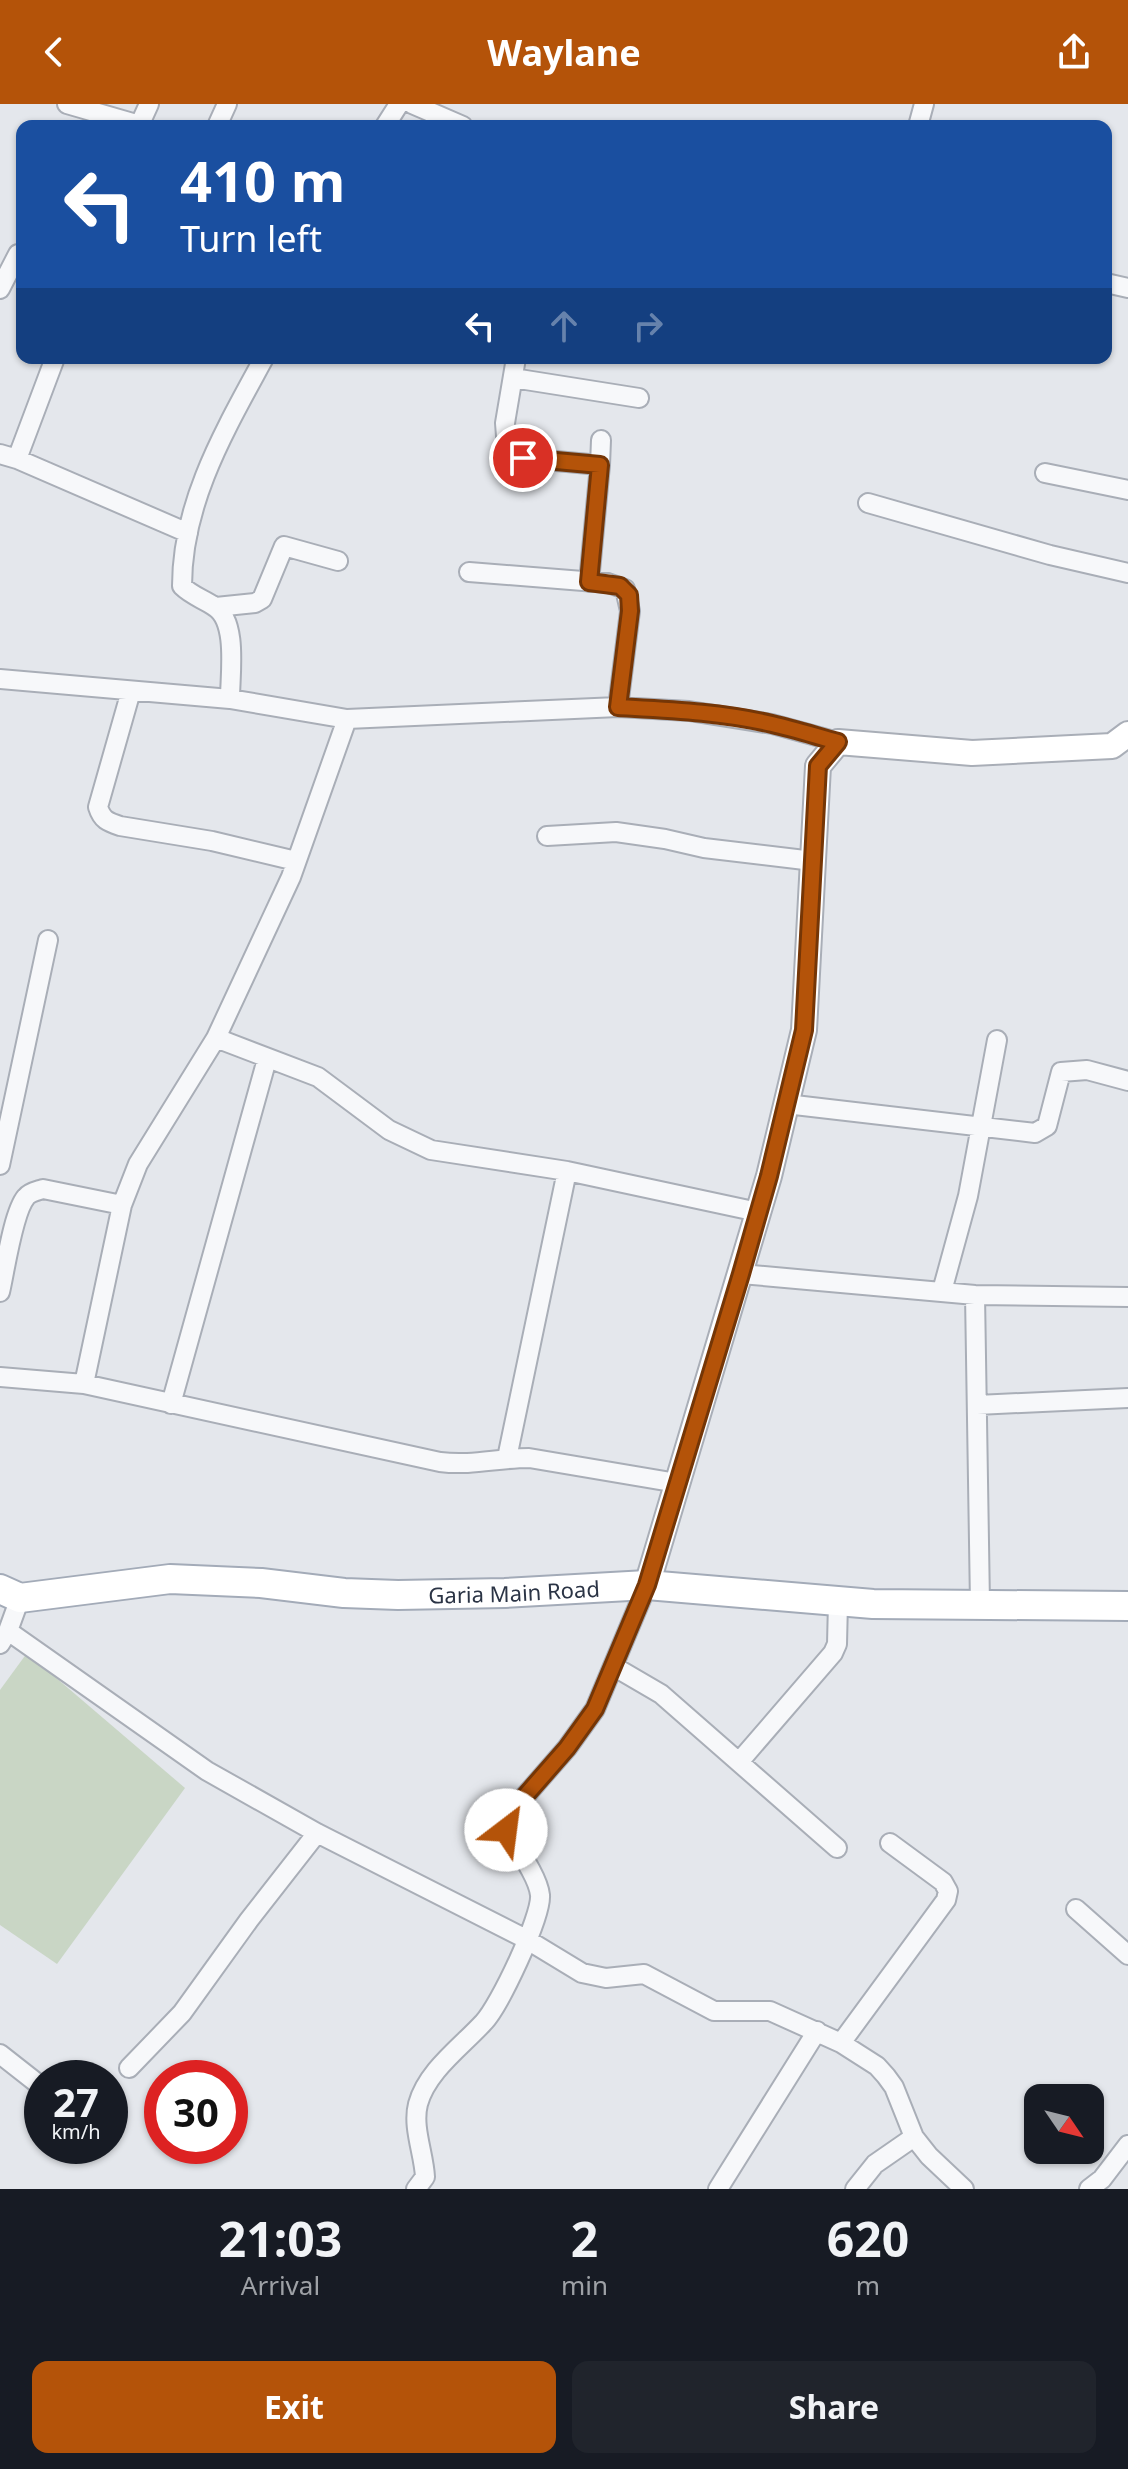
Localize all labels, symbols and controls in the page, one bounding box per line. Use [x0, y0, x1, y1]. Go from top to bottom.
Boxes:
text: Waylane [487, 28, 641, 77]
icon: back [32, 30, 76, 74]
icon: share [1052, 30, 1096, 74]
text: 410 m [180, 142, 345, 218]
icon: left [48, 152, 152, 256]
text: Turn left [180, 214, 322, 263]
icon: left [458, 304, 502, 348]
icon: ahead [542, 304, 586, 348]
icon: right [626, 304, 670, 348]
pin [489, 424, 557, 492]
icon: arrive [501, 436, 545, 480]
street label: Garia Main Road [428, 1573, 601, 1609]
position arrow [464, 1788, 548, 1872]
speed limit sign: 30 [144, 2060, 248, 2164]
text: 27 [53, 2074, 99, 2129]
north arrow [1024, 2084, 1104, 2164]
map controls [1024, 2084, 1104, 2164]
text: km/h [51, 2118, 101, 2145]
text: 21:03 [219, 2206, 342, 2271]
text: 2 [571, 2206, 598, 2271]
text: 620 [827, 2206, 909, 2271]
text: Arrival [241, 2267, 320, 2303]
text: min [561, 2267, 608, 2303]
text: m [856, 2267, 880, 2303]
button: Exit [32, 2361, 556, 2453]
button: Share [572, 2361, 1096, 2453]

